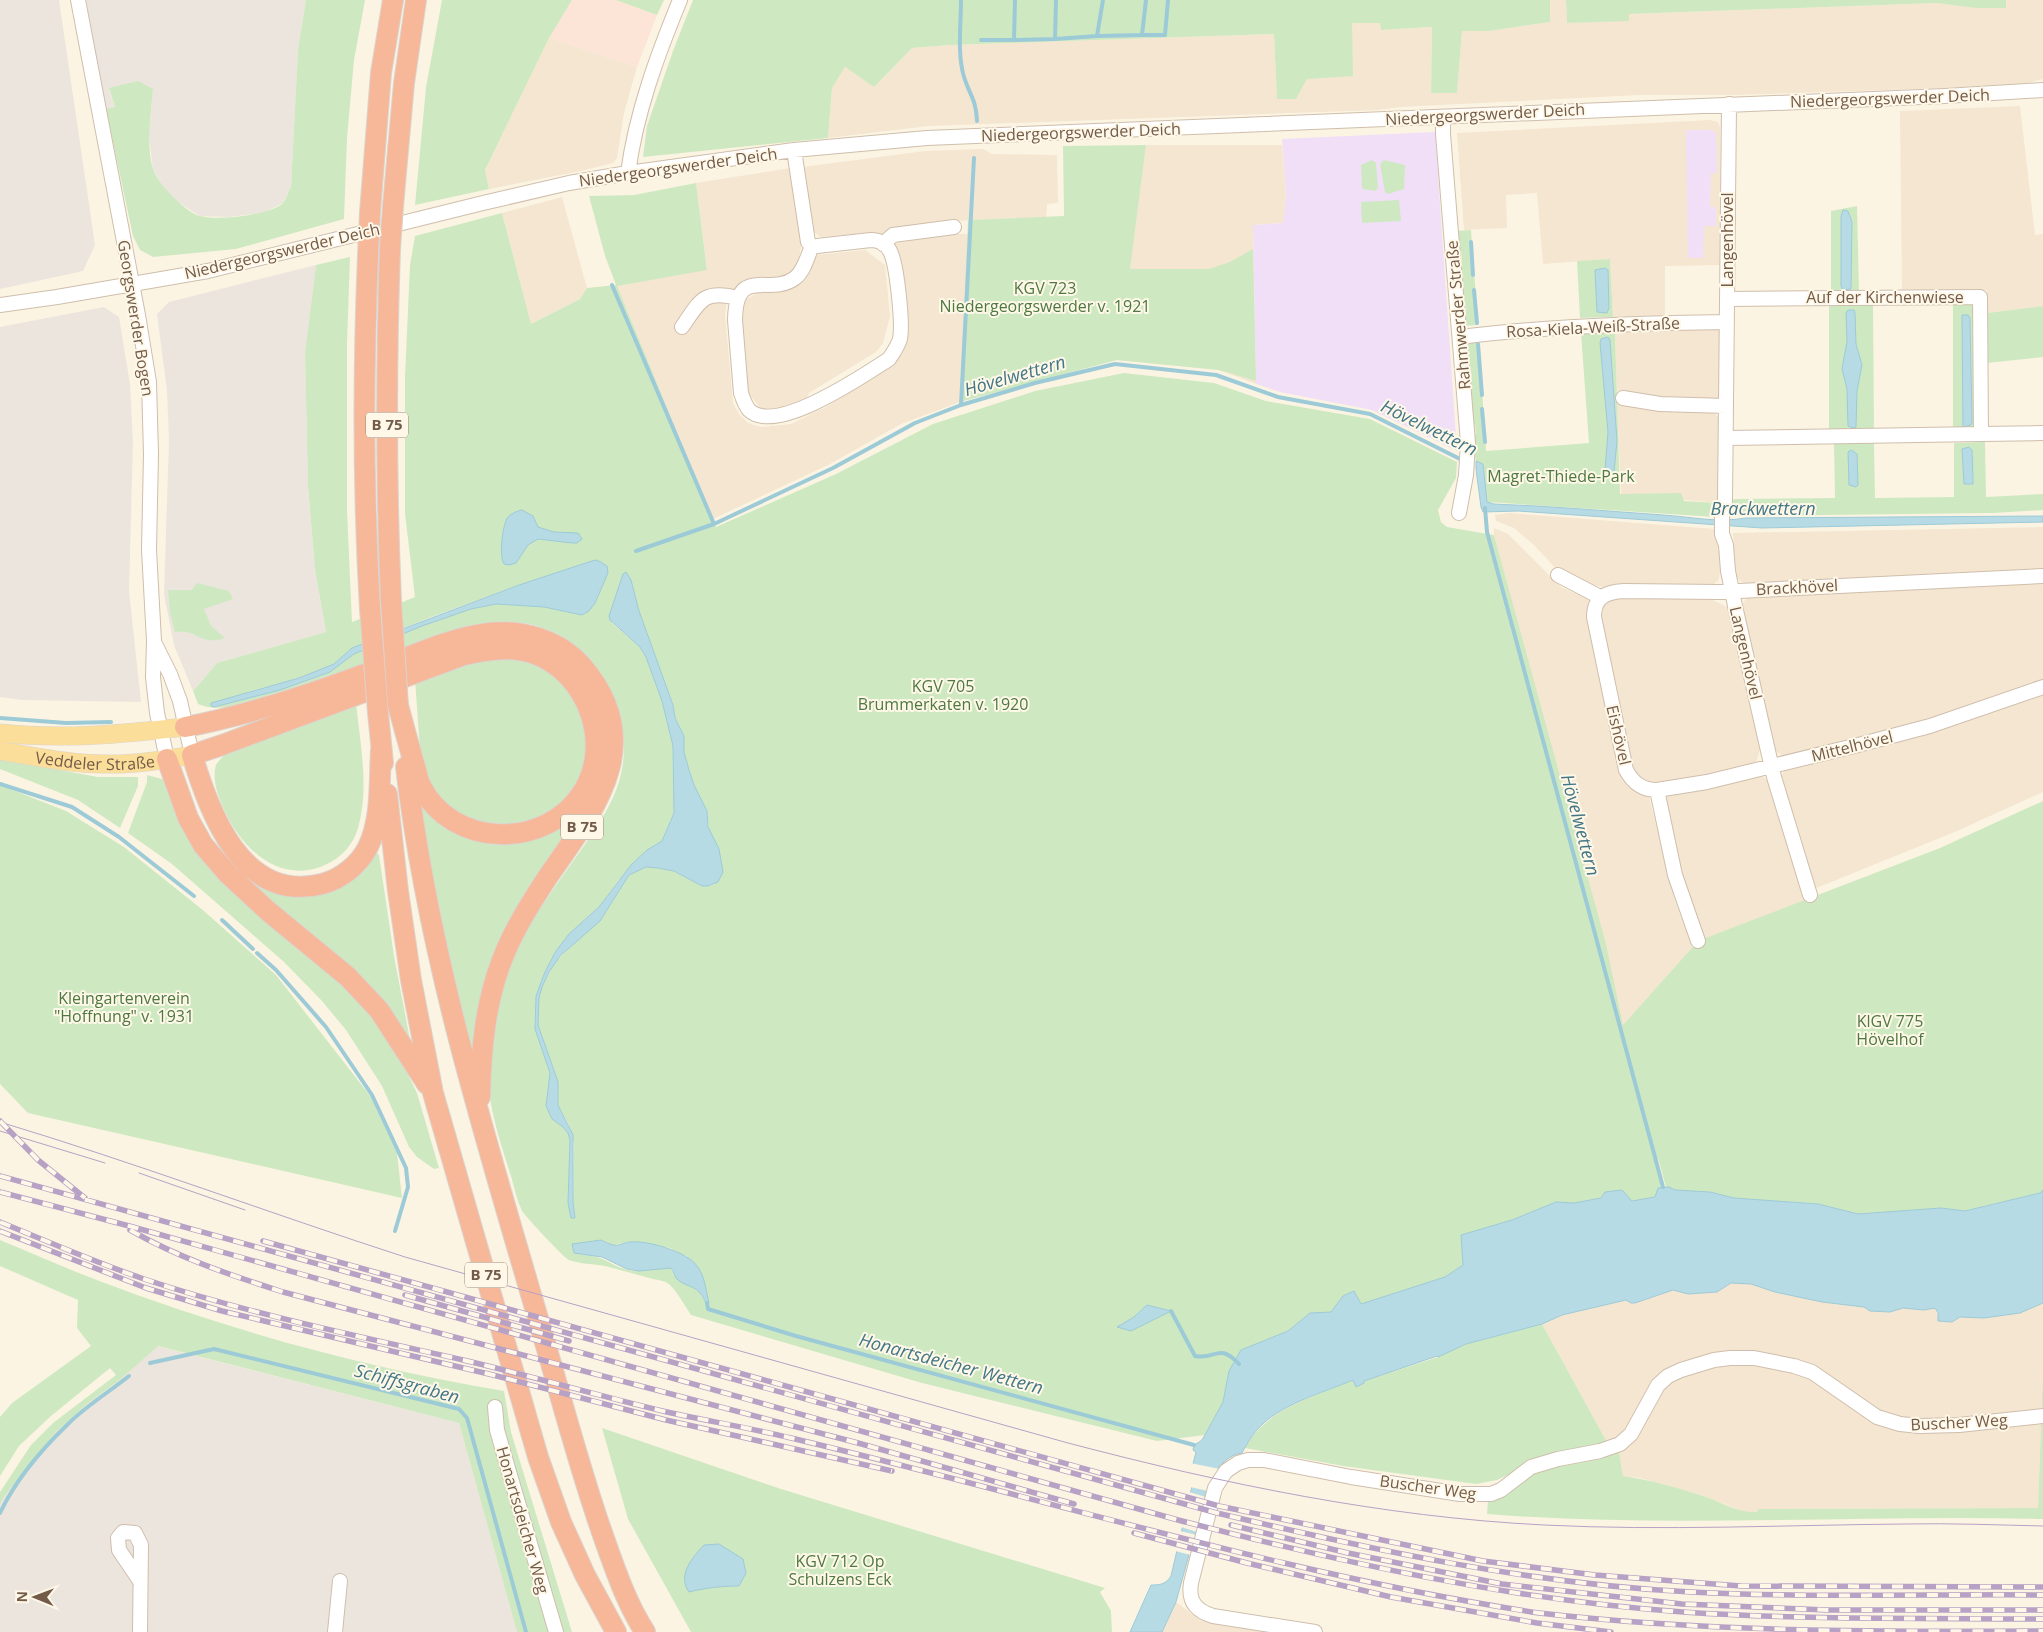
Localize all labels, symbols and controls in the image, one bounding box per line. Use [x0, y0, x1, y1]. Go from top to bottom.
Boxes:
street label: Niedergeorgswerder Deich [1790, 84, 1990, 112]
street label: Niedergeorgswerder Deich [1385, 98, 1585, 130]
street label: Niedergeorgswerder Deich [981, 118, 1181, 146]
street label: Niedergeorgswerder Deich [577, 142, 779, 192]
street label: Langenhövel [1716, 193, 1738, 288]
street label: Niedergeorgswerder Deich [182, 218, 382, 284]
street label: Georgswerder Bogen [113, 238, 159, 398]
street label: Rahmwerder Straße [1441, 239, 1475, 390]
park label: KGV 723 Niedergeorgswerder v. 1921 [940, 277, 1150, 317]
street label: Auf der Kirchenwiese [1806, 286, 1964, 308]
street label: Rosa-Kiela-Weiß-Straße [1506, 311, 1680, 343]
water label: Hövelwettern [961, 349, 1068, 401]
water label: Hövelwettern [1377, 393, 1482, 461]
road number: B 75 [366, 412, 408, 438]
park label: Magret-Thiede-Park [1487, 465, 1635, 487]
water label: Brackwettern [1710, 496, 1816, 520]
street label: Brackhövel [1755, 574, 1839, 600]
street label: Langenhövel [1725, 604, 1767, 702]
park label: KGV 705 Brummerkaten v. 1920 [858, 675, 1028, 715]
street label: Eishövel [1601, 703, 1637, 767]
street label: Mittelhövel [1809, 725, 1895, 767]
street label: Veddeler Straße [34, 746, 156, 775]
water label: Hövelwettern [1556, 771, 1606, 878]
road number: B 75 [561, 814, 603, 840]
park label: Kleingartenverein "Hoffnung" v. 1931 [54, 987, 194, 1027]
park label: KlGV 775 Hövelhof [1856, 1010, 1925, 1050]
road number: B 75 [465, 1262, 507, 1288]
water label: Honartsdeicher Wettern [857, 1327, 1046, 1399]
water label: Schiffsgraben [352, 1358, 462, 1409]
street label: Buscher Weg [1910, 1408, 2009, 1436]
street label: Honartsdeicher Weg [491, 1444, 555, 1597]
street label: Buscher Weg [1378, 1469, 1478, 1505]
park label: KGV 712 Op Schulzens Eck [788, 1550, 892, 1590]
north arrow [10, 1572, 60, 1622]
text: N [12, 1591, 31, 1603]

